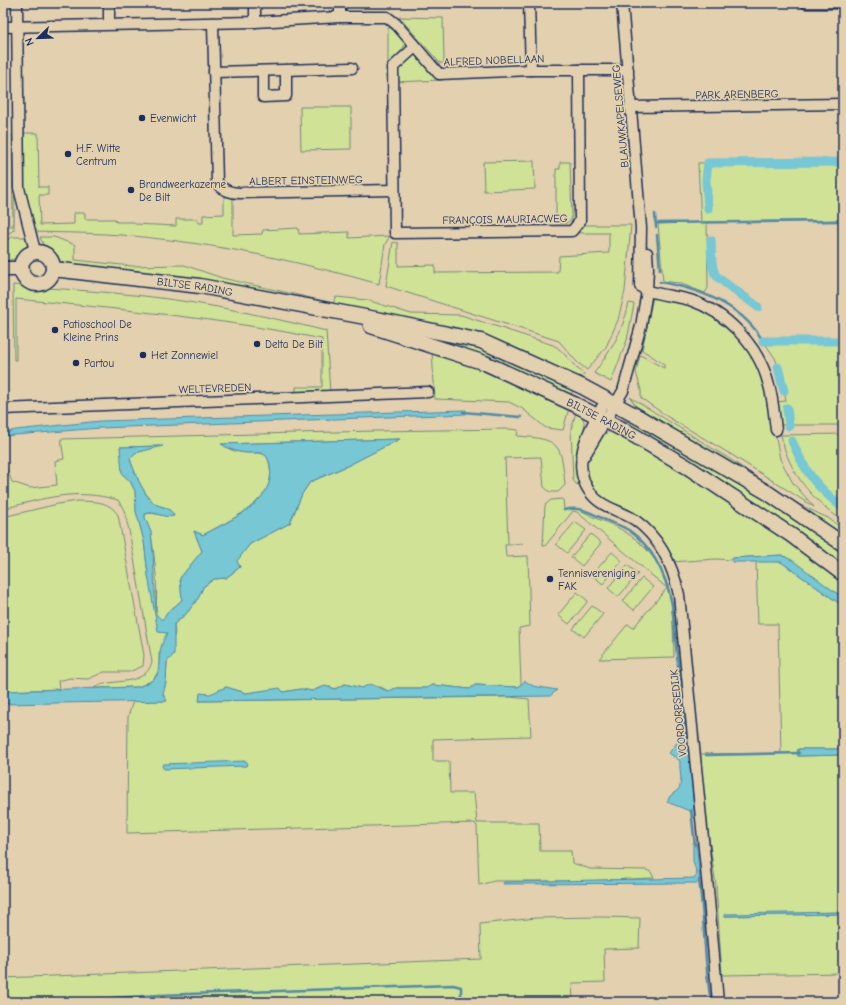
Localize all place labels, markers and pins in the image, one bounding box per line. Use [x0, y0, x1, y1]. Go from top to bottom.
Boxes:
place label: Evenwicht [150, 112, 197, 125]
marker: Evenwicht [137, 113, 147, 123]
place label: H.F. Witte Centrum [76, 142, 121, 168]
marker: H.F. Witte Centrum [63, 149, 73, 159]
place label: Brandweerkazerne De Bilt [139, 178, 227, 204]
marker: Brandweerkazerne De Bilt [126, 185, 136, 195]
place label: Patioschool De Kleine Prins [63, 318, 132, 344]
marker: Patioschool De Kleine Prins [50, 325, 60, 335]
place label: Delta De Bilt [265, 338, 324, 351]
marker: Delta De Bilt [252, 339, 262, 349]
place label: Het Zonnewiel [151, 349, 218, 362]
marker: Het Zonnewiel [138, 350, 148, 360]
place label: Partou [84, 357, 114, 370]
marker: Partou [71, 358, 81, 368]
place label: Tennisvereniging FAK [558, 567, 636, 593]
marker: Tennisvereniging FAK [545, 574, 555, 584]

